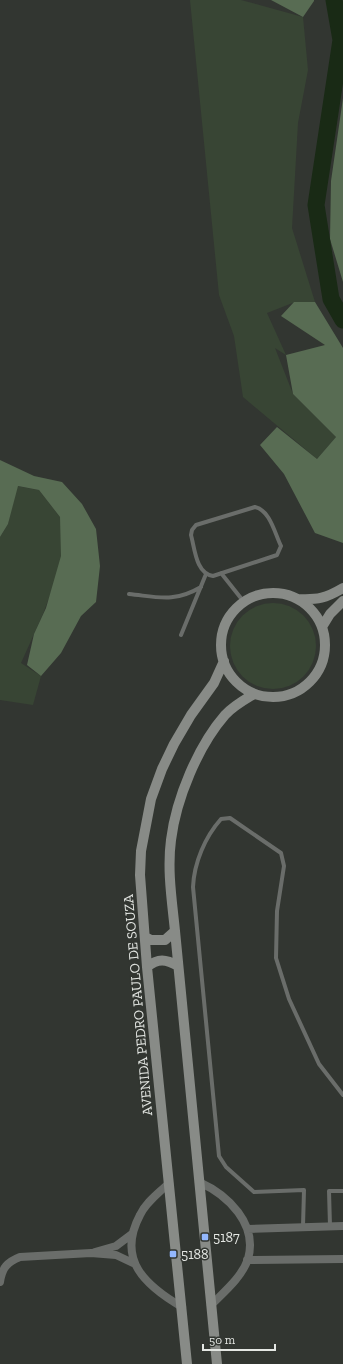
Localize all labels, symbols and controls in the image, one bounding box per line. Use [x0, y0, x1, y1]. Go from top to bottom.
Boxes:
street label: AVENIDA PEDRO PAULO DE SOUZA [120, 893, 156, 1116]
place label: 5187 [213, 1229, 240, 1246]
marker: 5187 [200, 1232, 210, 1242]
place label: 5188 [181, 1246, 209, 1263]
marker: 5188 [168, 1249, 178, 1259]
scale bar [203, 1326, 275, 1352]
text: 50 m [209, 1333, 236, 1347]

